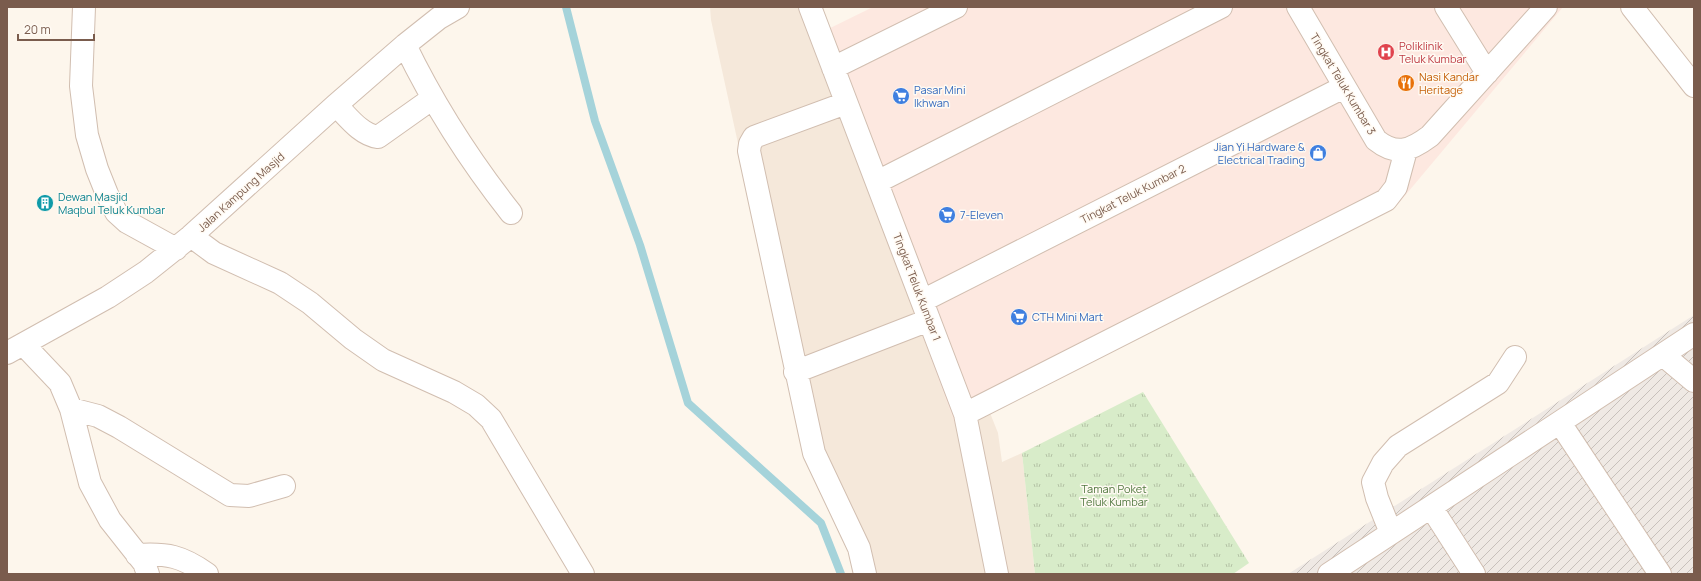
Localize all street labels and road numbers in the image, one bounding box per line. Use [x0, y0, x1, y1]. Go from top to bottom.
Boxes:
street label: Tingkat Teluk Kumbar 3 [1307, 30, 1380, 137]
street label: Jalan Kampung Masjid [194, 149, 287, 235]
street label: Tingkat Teluk Kumbar 2 [1078, 160, 1188, 227]
street label: Tingkat Teluk Kumbar 1 [890, 231, 945, 343]

